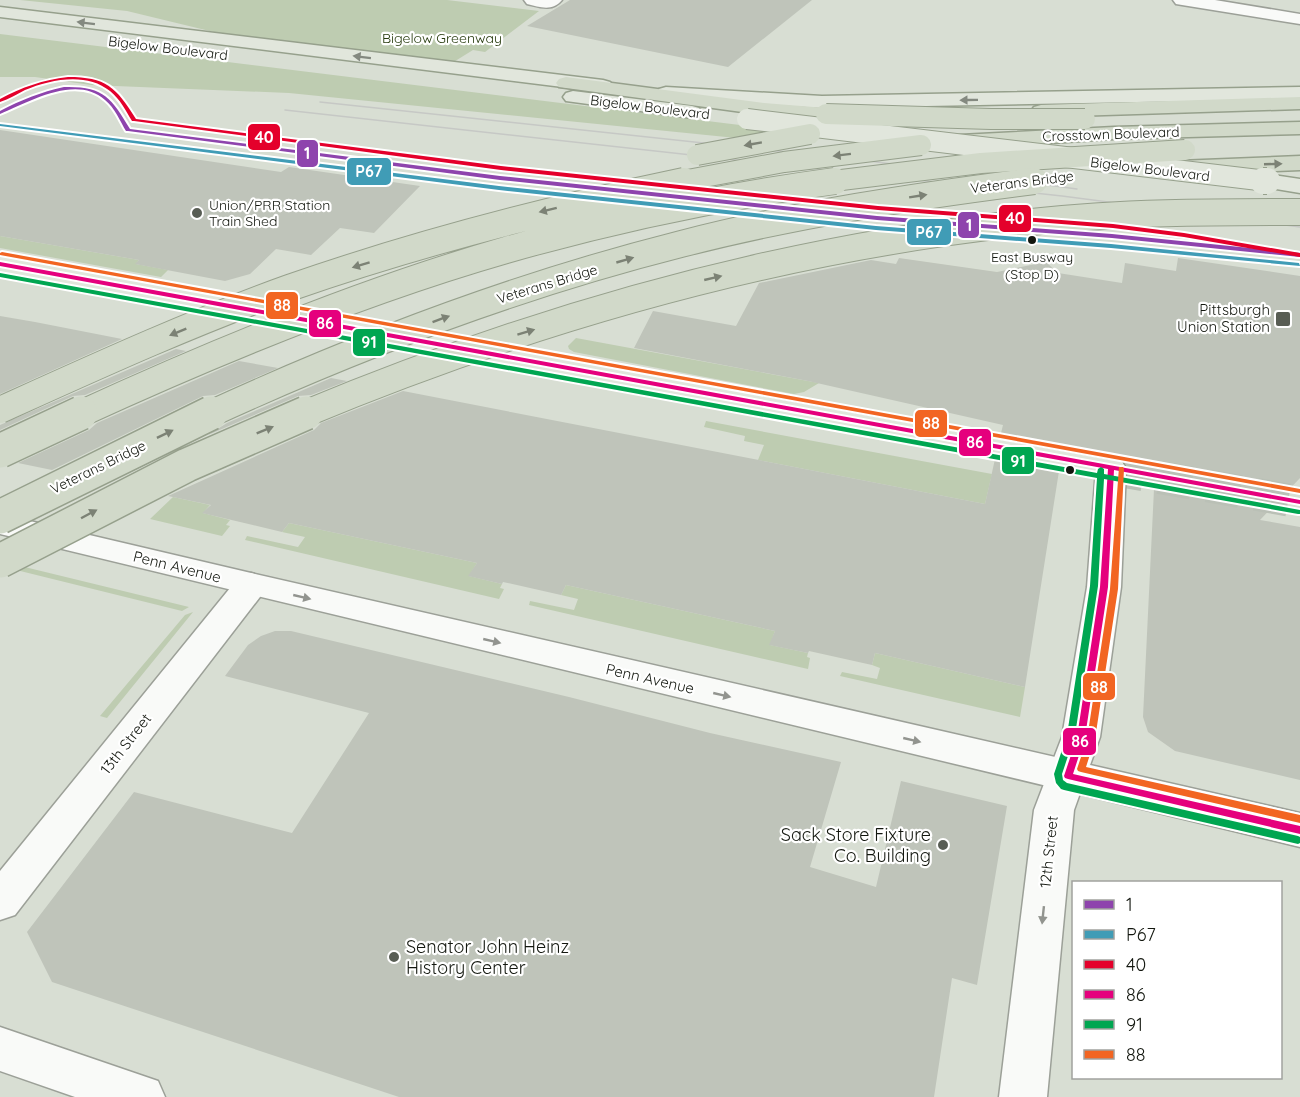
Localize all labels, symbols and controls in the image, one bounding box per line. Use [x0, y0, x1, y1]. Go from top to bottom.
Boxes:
one-way arrow [76, 18, 95, 27]
park label: Bigelow Greenway [382, 29, 502, 47]
street label: Bigelow Boulevard [107, 32, 229, 64]
one-way arrow [353, 53, 372, 62]
street label: Bigelow Boulevard [589, 91, 711, 123]
one-way arrow [959, 95, 978, 105]
line badge: 40 [247, 123, 281, 151]
street label: Crosstown Boulevard [1042, 123, 1180, 145]
text: 40 [254, 127, 274, 147]
line badge: 1 [296, 139, 319, 168]
one-way arrow [743, 140, 762, 149]
text: 1 [304, 143, 310, 163]
one-way arrow [833, 150, 852, 159]
street label: Bigelow Boulevard [1089, 153, 1211, 185]
line badge: P67 [346, 157, 392, 186]
one-way arrow [1264, 159, 1283, 168]
text: P67 [355, 161, 383, 181]
street label: Veterans Bridge [969, 167, 1075, 197]
one-way arrow [909, 192, 928, 201]
place label: Union/PRR Station Train Shed [209, 196, 330, 230]
line badge: 40 [998, 204, 1032, 233]
marker: Union/PRR Station Train Shed [190, 206, 204, 220]
one-way arrow [539, 206, 557, 216]
text: 40 [1005, 208, 1025, 228]
line badge: 1 [957, 211, 980, 239]
text: 1 [966, 215, 972, 235]
line badge: P67 [906, 218, 952, 246]
text: P67 [915, 222, 943, 242]
marker: East Busway (Stop D) [1026, 234, 1038, 246]
place label: East Busway (Stop D) [991, 248, 1073, 283]
one-way arrow [616, 255, 634, 264]
street label: Veterans Bridge [495, 260, 599, 308]
one-way arrow [352, 261, 370, 270]
one-way arrow [704, 273, 722, 283]
line badge: 88 [265, 291, 299, 320]
text: 88 [273, 295, 291, 315]
place label: Pittsburgh Union Station [1177, 300, 1270, 336]
line badge: 86 [308, 309, 342, 338]
marker: Pittsburgh Union Station [1274, 310, 1292, 328]
text: 86 [316, 313, 334, 333]
one-way arrow [433, 313, 451, 323]
one-way arrow [168, 327, 186, 337]
one-way arrow [517, 327, 535, 337]
line badge: 91 [352, 328, 386, 357]
text: 91 [361, 332, 377, 352]
line badge: 88 [914, 409, 948, 438]
text: 88 [922, 413, 940, 433]
one-way arrow [256, 425, 274, 435]
line badge: 86 [958, 428, 992, 457]
one-way arrow [156, 430, 173, 439]
text: 86 [966, 432, 984, 452]
street label: Veterans Bridge [47, 436, 149, 498]
line badge: 91 [1001, 446, 1035, 475]
text: 91 [1010, 451, 1026, 471]
unlabelled marker [1064, 464, 1076, 476]
one-way arrow [80, 509, 97, 519]
street label: Penn Avenue [131, 546, 223, 587]
one-way arrow [293, 592, 311, 602]
one-way arrow [482, 637, 501, 647]
street label: Penn Avenue [604, 659, 696, 698]
line badge: 88 [1082, 672, 1116, 701]
text: 88 [1090, 677, 1108, 697]
one-way arrow [713, 691, 732, 701]
street label: 13th Street [96, 709, 155, 778]
line badge: 86 [1062, 727, 1097, 756]
text: 86 [1071, 731, 1089, 751]
one-way arrow [903, 735, 921, 745]
street label: 12th Street [1035, 815, 1062, 889]
place label: Sack Store Fixture Co. Building [781, 823, 931, 867]
marker: Sack Store Fixture Co. Building [936, 838, 950, 852]
legend [1072, 881, 1282, 1079]
text: 1 [1126, 893, 1133, 916]
one-way arrow [1038, 905, 1048, 924]
text: P67 [1126, 923, 1156, 946]
place label: Senator John Heinz History Center [406, 935, 569, 979]
marker: Senator John Heinz History Center [387, 950, 401, 964]
text: 40 [1126, 953, 1146, 976]
text: 86 [1126, 983, 1146, 1006]
text: 91 [1126, 1013, 1143, 1036]
text: 88 [1126, 1043, 1145, 1066]

